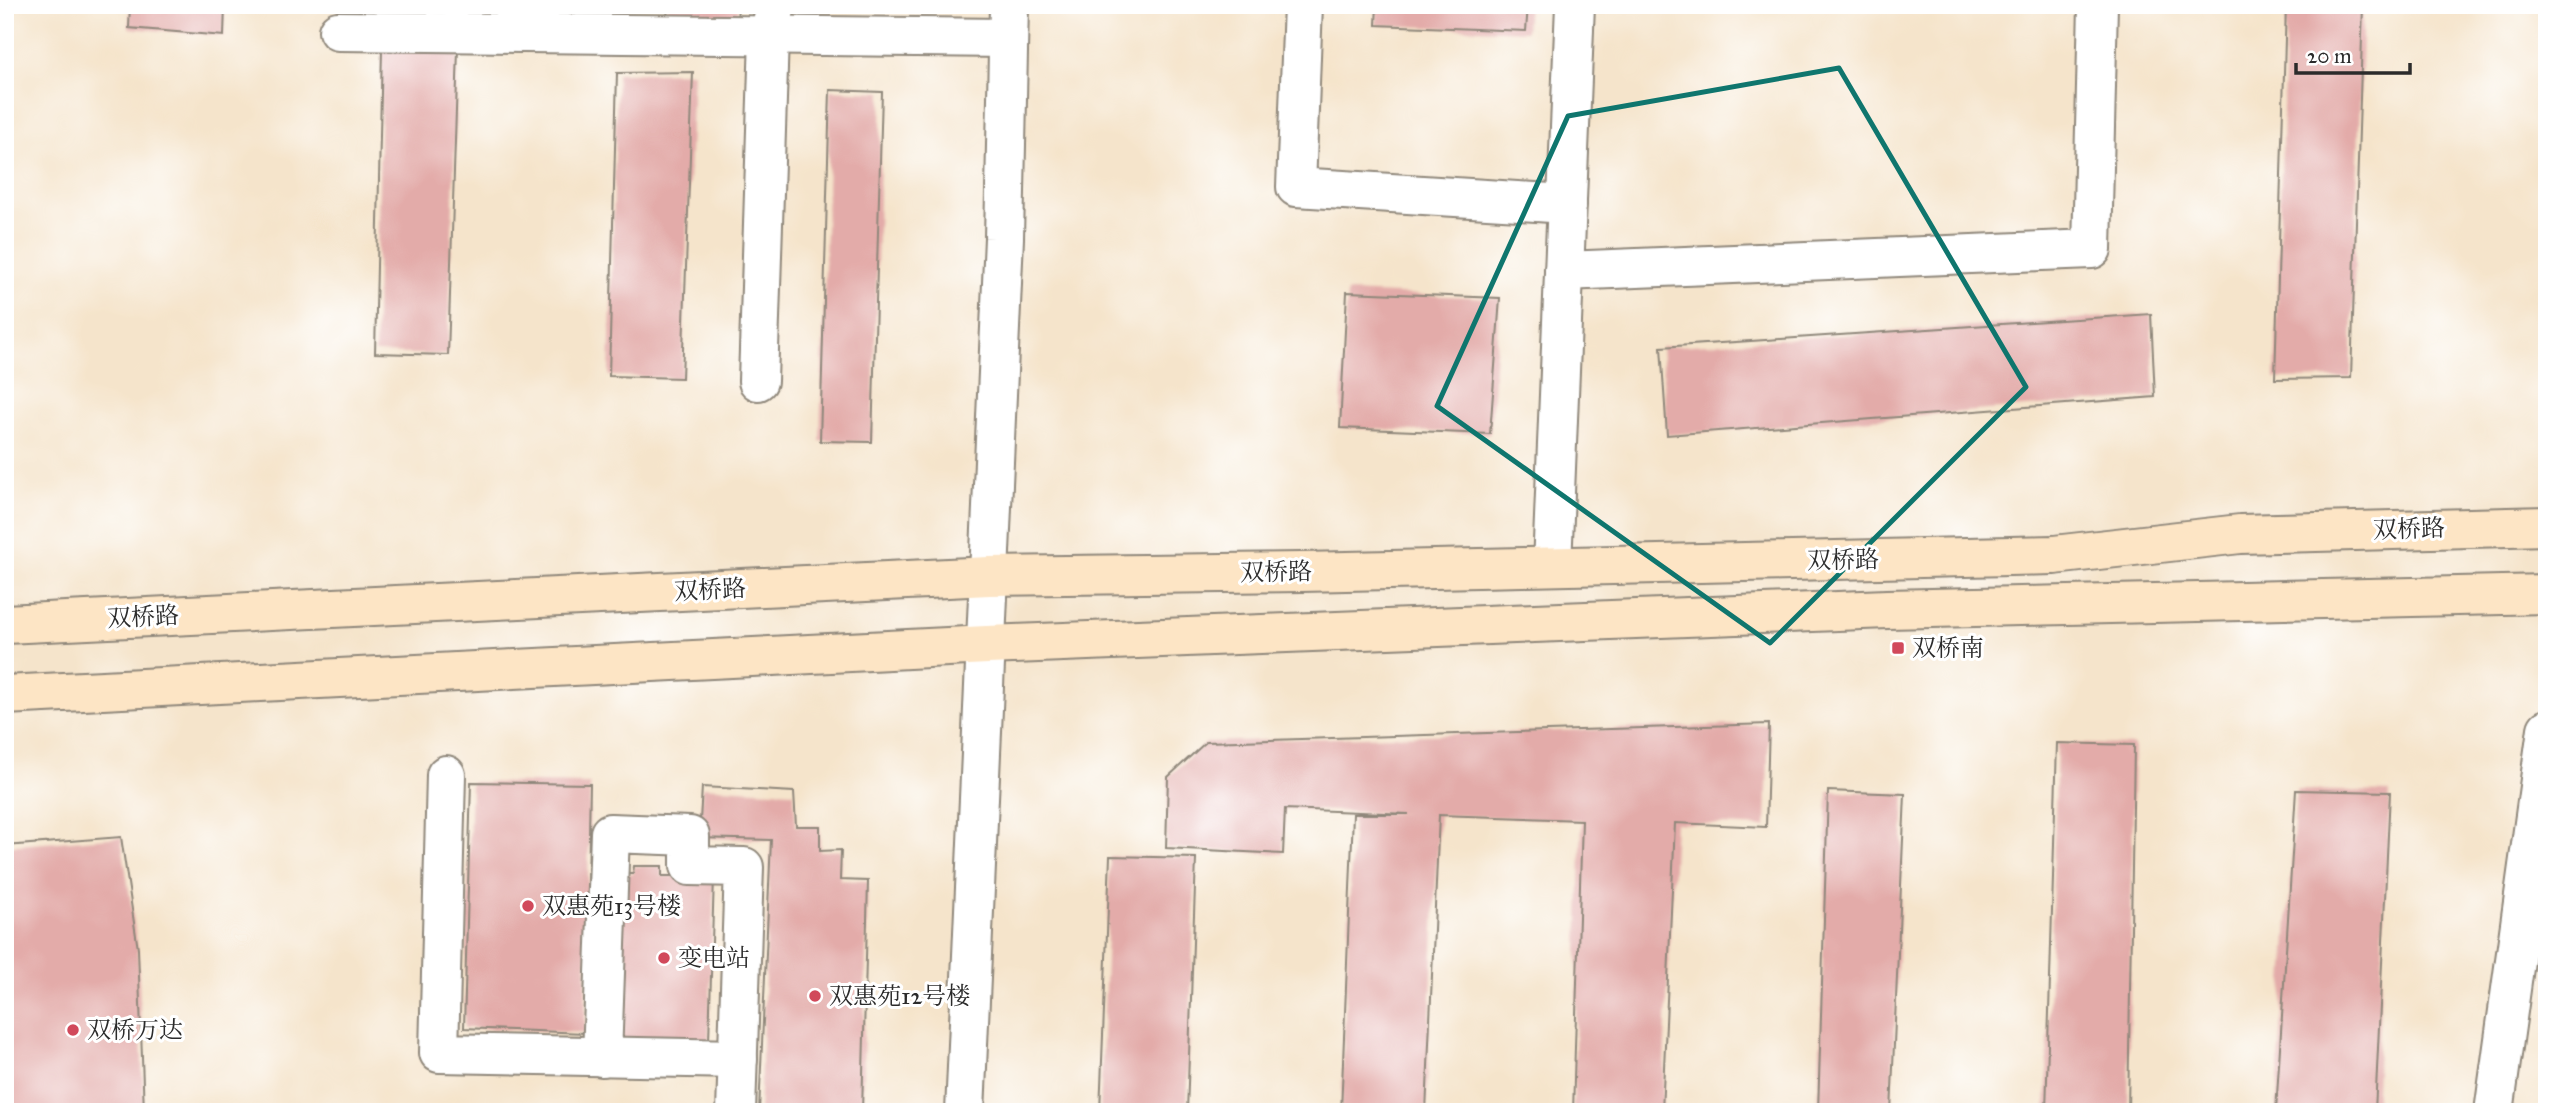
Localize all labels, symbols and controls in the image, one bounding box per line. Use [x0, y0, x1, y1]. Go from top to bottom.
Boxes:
scale bar [2296, 32, 2410, 76]
text: 20 m [2307, 43, 2352, 69]
street label: 双桥路 [2372, 513, 2446, 545]
street label: 双桥路 [1807, 544, 1879, 576]
street label: 双桥路 [1240, 556, 1312, 588]
street label: 双桥路 [673, 573, 747, 607]
street label: 双桥路 [106, 600, 180, 634]
place label: 双桥南 [1912, 633, 1984, 663]
marker: 双桥南 [1890, 640, 1906, 656]
place label: 双惠苑13号楼 [542, 891, 681, 921]
marker: 双惠苑13号楼 [520, 898, 536, 914]
place label: 变电站 [678, 943, 750, 973]
marker: 变电站 [656, 950, 672, 966]
place label: 双惠苑12号楼 [829, 981, 970, 1011]
marker: 双惠苑12号楼 [807, 988, 823, 1004]
place label: 双桥万达 [87, 1015, 183, 1045]
marker: 双桥万达 [65, 1022, 81, 1038]

